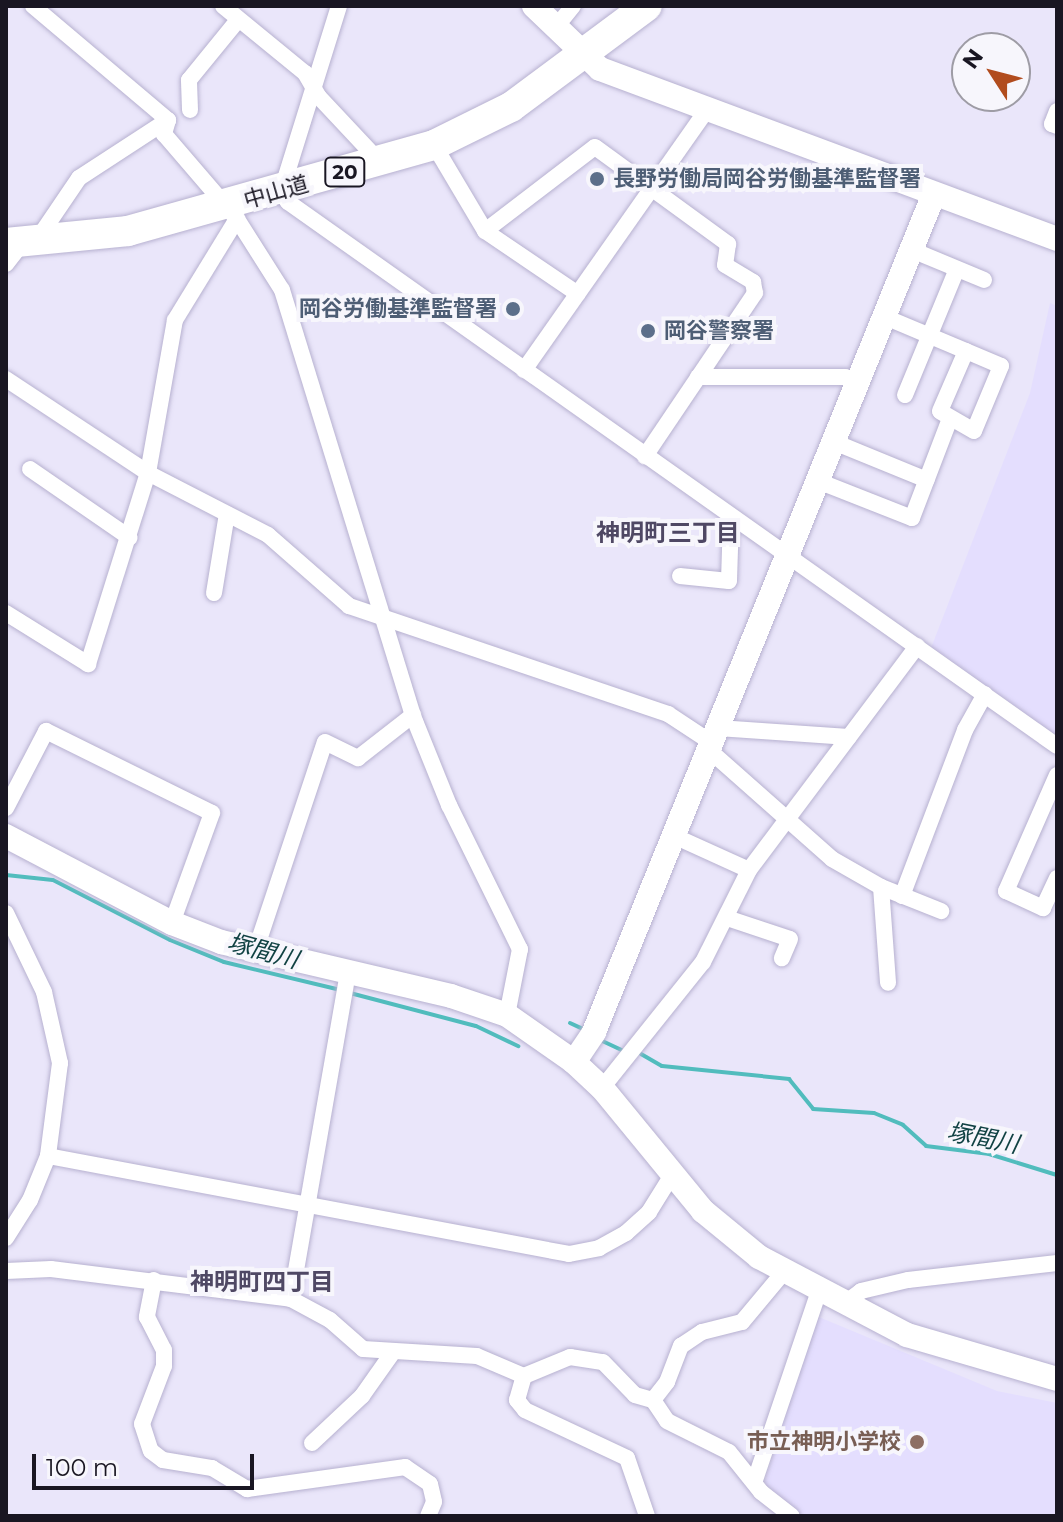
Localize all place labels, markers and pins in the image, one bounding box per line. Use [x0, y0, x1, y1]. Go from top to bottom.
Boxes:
place label: 長野労働局岡谷労働基準監督署 [613, 166, 921, 192]
marker: 長野労働局岡谷労働基準監督署 [588, 170, 606, 188]
place label: 岡谷労働基準監督署 [299, 296, 497, 322]
marker: 岡谷労働基準監督署 [504, 300, 522, 318]
place label: 岡谷警察署 [664, 318, 774, 344]
marker: 岡谷警察署 [639, 322, 657, 340]
place label: 市立神明小学校 [747, 1429, 901, 1455]
marker: 市立神明小学校 [908, 1433, 926, 1451]

